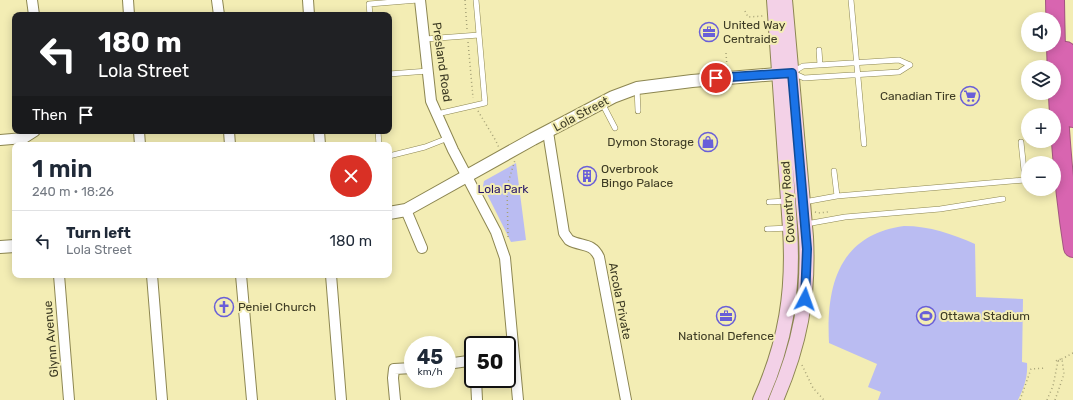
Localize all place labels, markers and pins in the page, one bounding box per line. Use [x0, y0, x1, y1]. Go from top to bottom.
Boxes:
place label: United Way Centraide [723, 18, 786, 46]
office icon: United Way Centraide [698, 21, 720, 43]
pin [699, 61, 733, 95]
supermarket icon: Canadian Tire [959, 85, 981, 107]
place label: Canadian Tire [880, 89, 956, 103]
shop icon: Dymon Storage [697, 131, 719, 153]
place label: Dymon Storage [607, 135, 694, 149]
place label: Overbrook Bingo Palace [601, 162, 674, 190]
building icon: Overbrook Bingo Palace [576, 165, 598, 187]
church icon: Peniel Church [213, 296, 235, 318]
place label: Peniel Church [238, 300, 316, 314]
office icon: National Defence [715, 305, 737, 327]
sports icon: Ottawa Stadium [915, 305, 937, 327]
place label: Ottawa Stadium [940, 309, 1030, 323]
place label: National Defence [678, 329, 774, 343]

